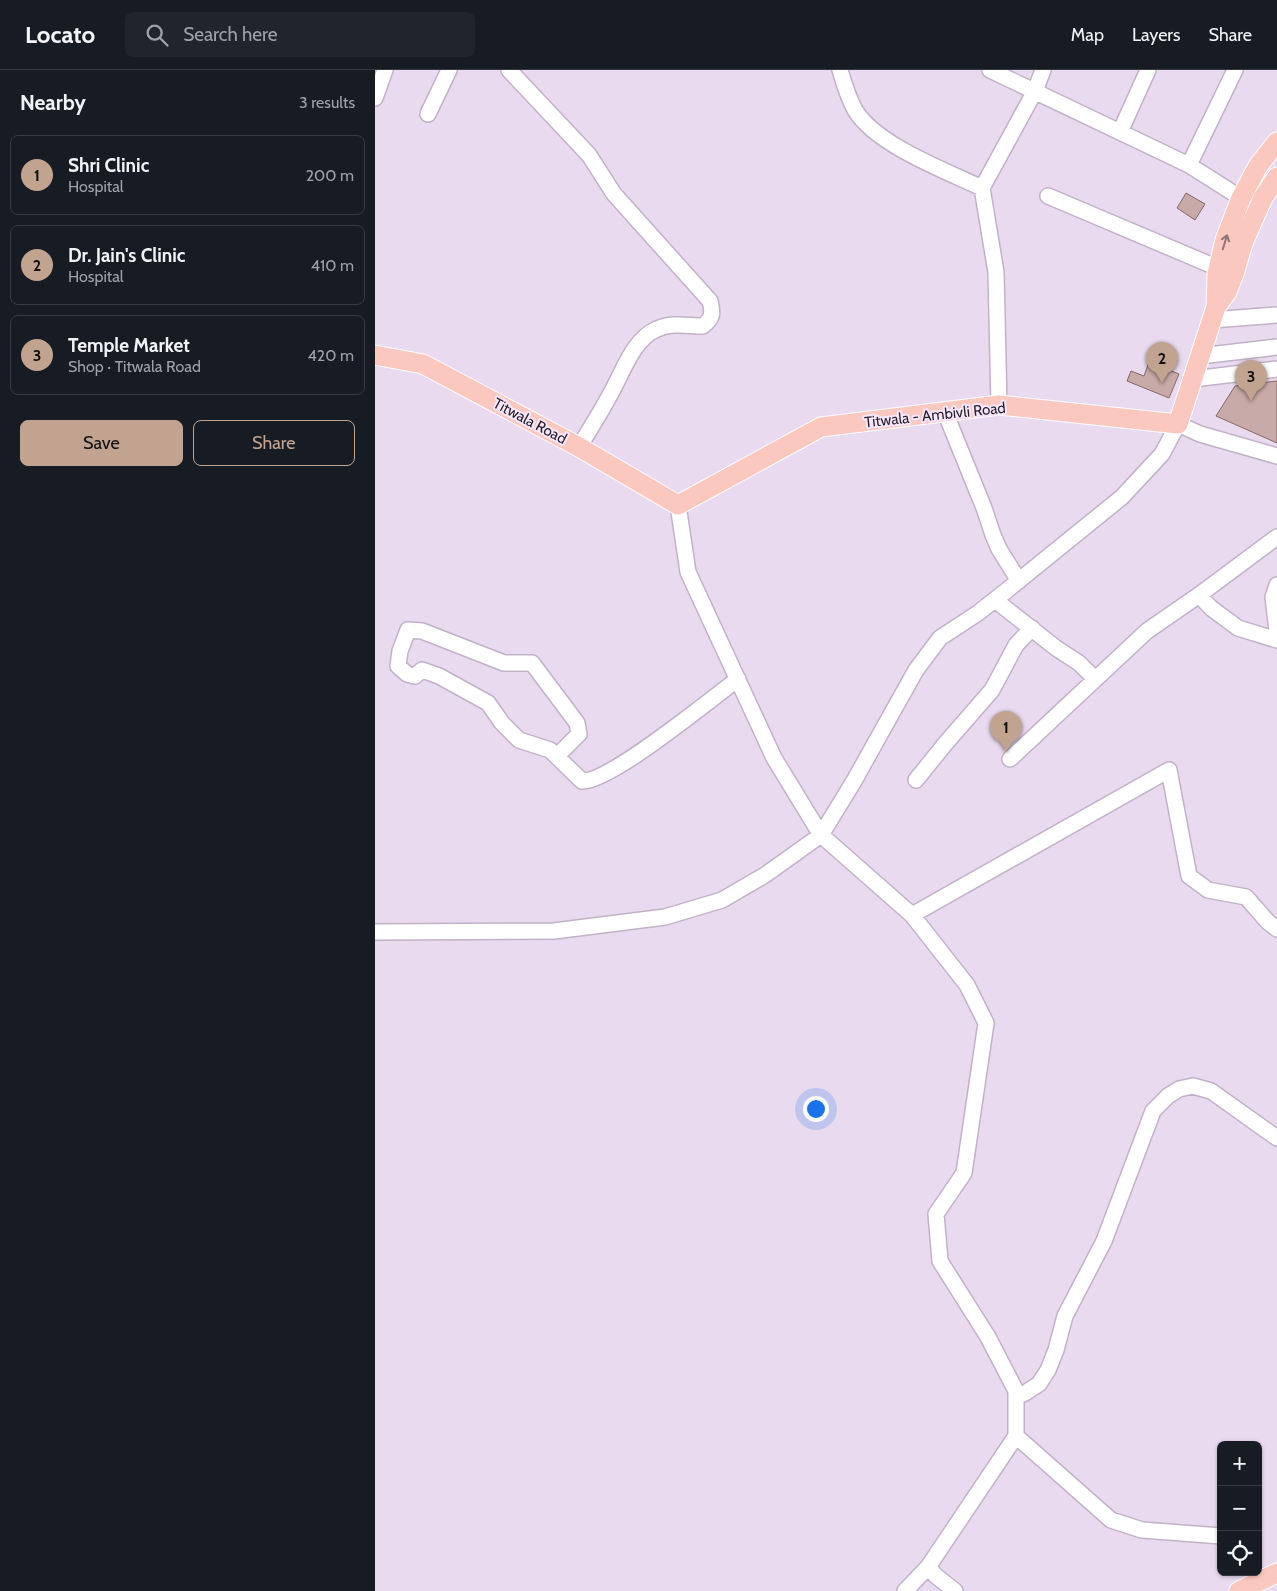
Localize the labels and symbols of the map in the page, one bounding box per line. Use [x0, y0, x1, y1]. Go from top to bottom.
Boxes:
one-way arrow [1220, 235, 1230, 251]
pin: 2 [1146, 342, 1178, 383]
pin: 3 [1235, 360, 1267, 401]
street label: Titwala Road [490, 394, 570, 448]
street label: Titwala - Ambivli Road [864, 399, 1006, 431]
pin: 1 [990, 711, 1022, 752]
your location [803, 1096, 829, 1122]

